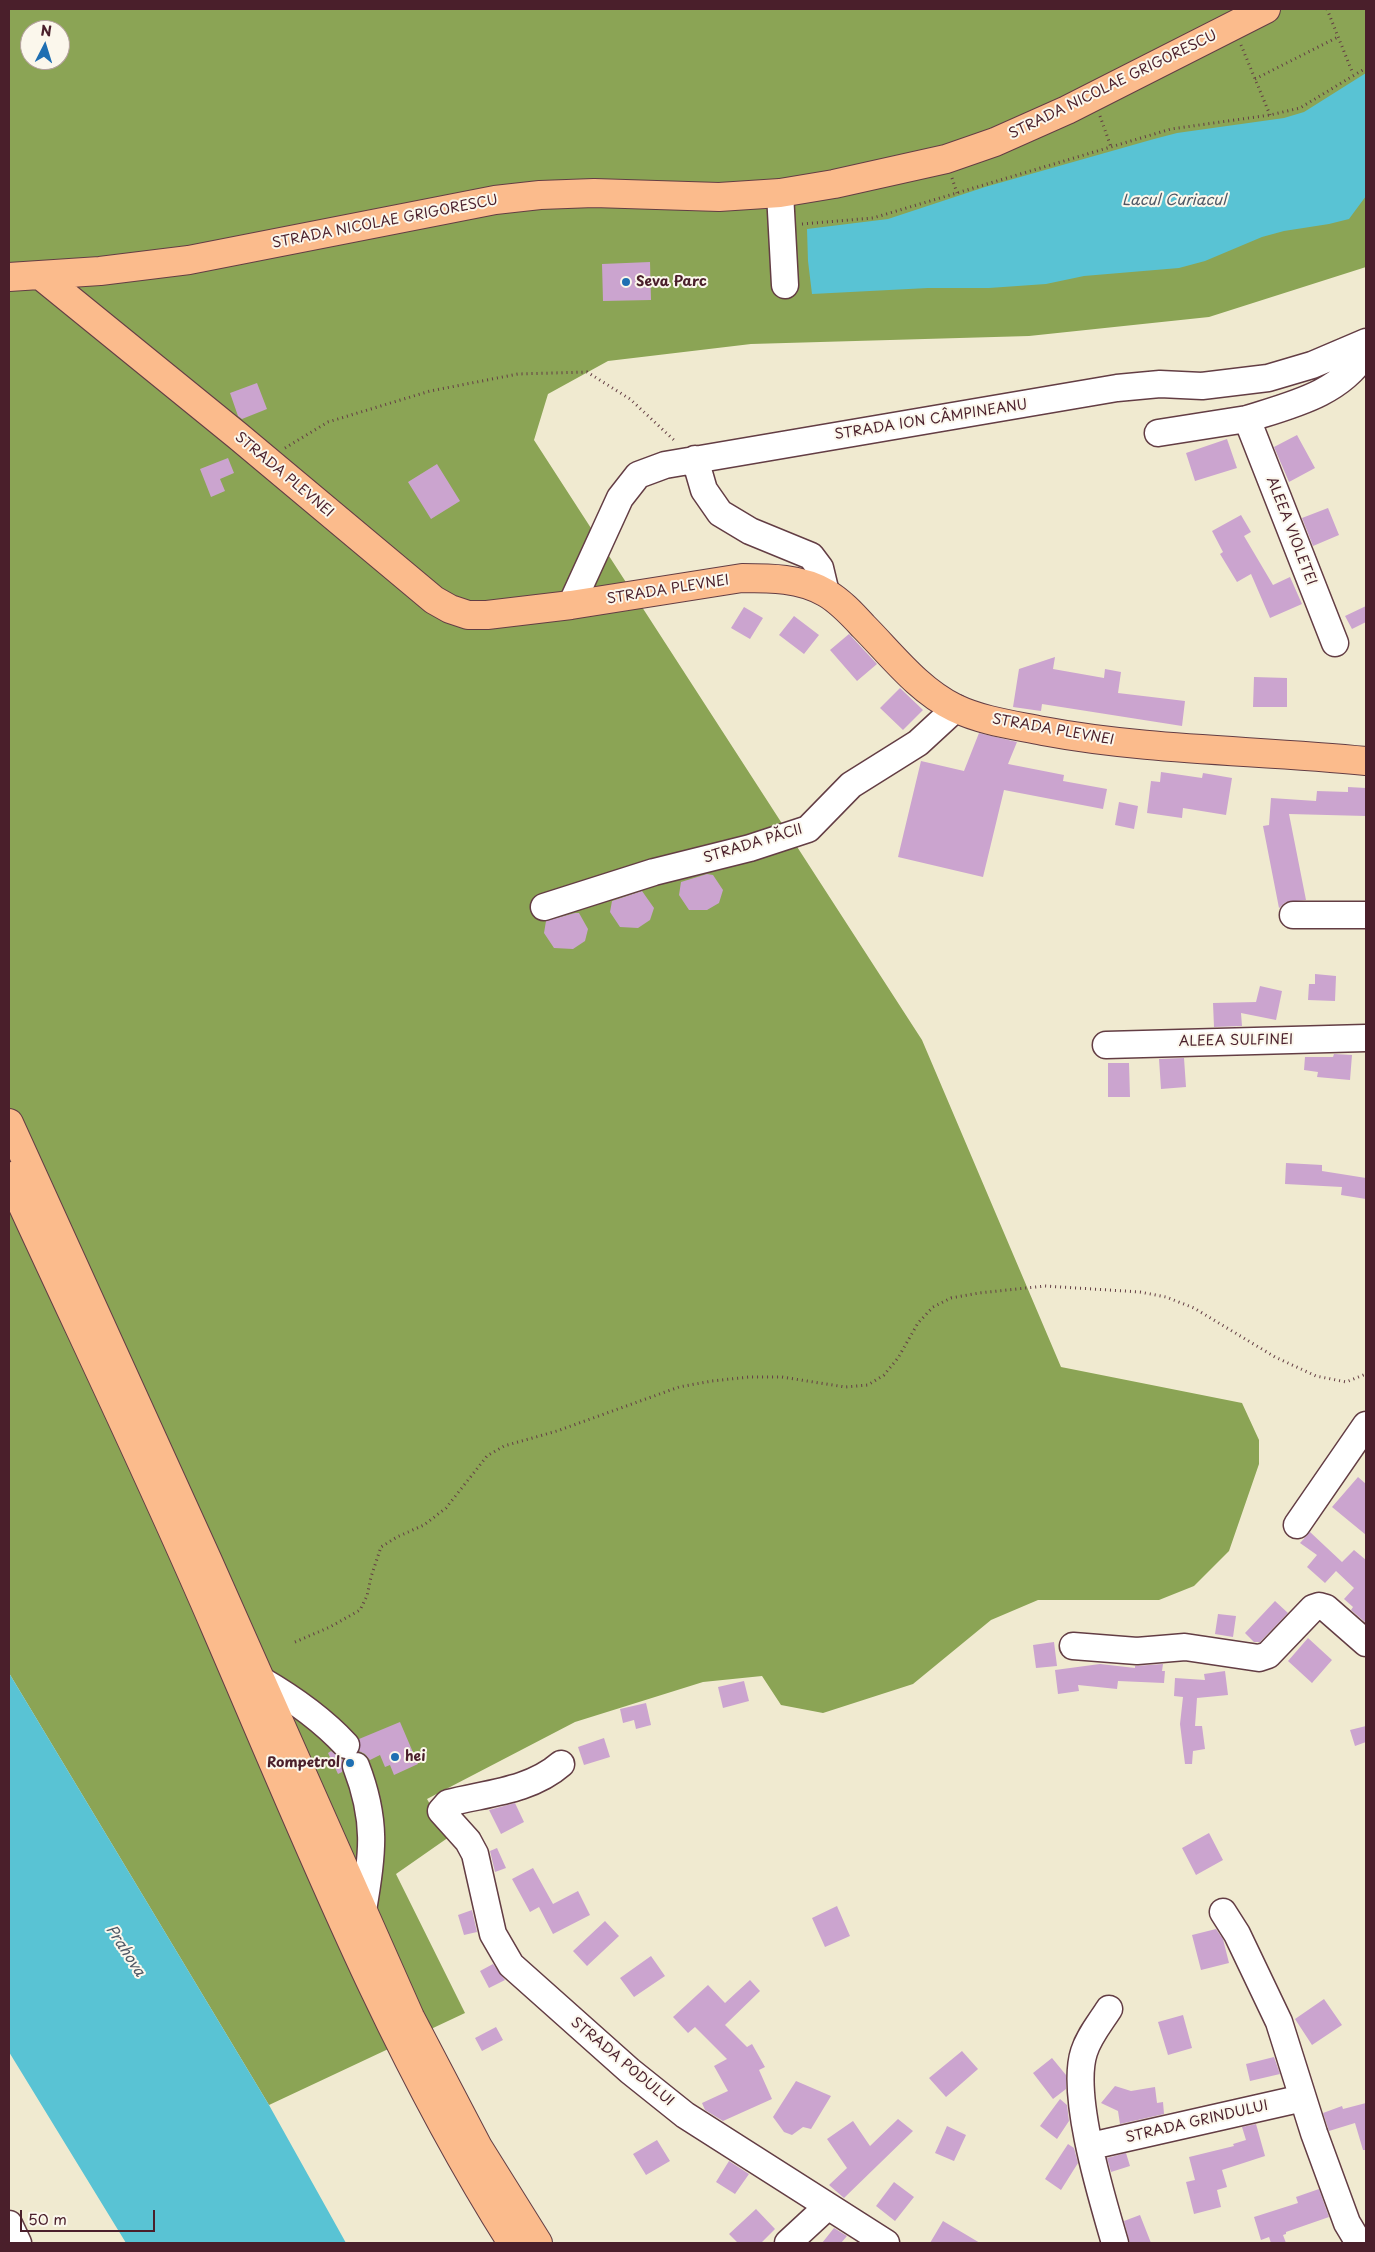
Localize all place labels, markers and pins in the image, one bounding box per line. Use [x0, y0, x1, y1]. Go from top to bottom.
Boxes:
place label: Seva Parc [636, 274, 707, 290]
marker: Seva Parc [620, 276, 632, 288]
place label: hei [405, 1749, 425, 1765]
marker: hei [389, 1751, 401, 1763]
place label: Rompetrol [267, 1755, 340, 1771]
marker: Rompetrol [344, 1757, 356, 1769]

